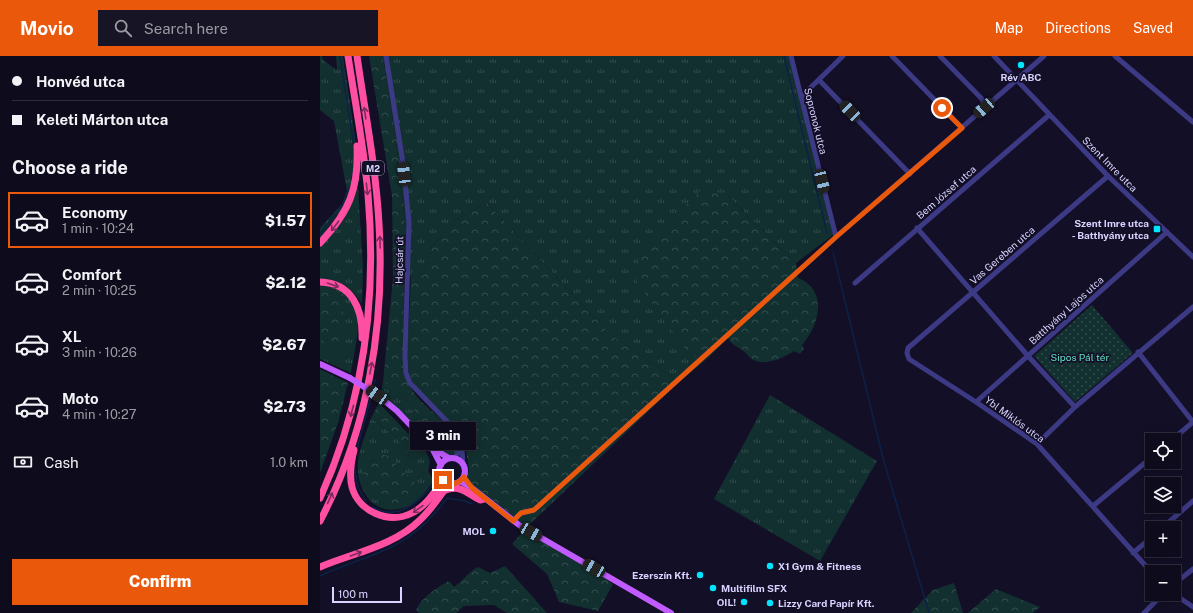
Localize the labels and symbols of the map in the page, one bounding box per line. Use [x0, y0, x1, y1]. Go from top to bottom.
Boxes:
marker: Rév ABC [1016, 60, 1026, 70]
place label: Rév ABC [1000, 71, 1042, 83]
street label: Sopronok utca [802, 87, 830, 155]
car [971, 96, 997, 120]
car [837, 98, 863, 124]
route start [933, 99, 951, 117]
one-way arrow [361, 107, 369, 120]
street label: Szent Imre utca [1080, 134, 1140, 194]
road number: M2 [362, 161, 384, 175]
car [397, 161, 411, 187]
street label: Bem József utca [914, 163, 978, 221]
car [813, 168, 831, 194]
one-way arrow [363, 182, 371, 195]
place label: Szent Imre utca - Batthyány utca [1072, 217, 1149, 241]
one-way arrow [331, 220, 339, 231]
street label: Vas Gereben utca [967, 224, 1037, 286]
marker: Szent Imre utca - Batthyány utca [1152, 224, 1162, 234]
one-way arrow [376, 236, 384, 249]
street label: Hajcsár út [393, 236, 405, 284]
street label: Batthyány Lajos utca [1026, 273, 1106, 347]
one-way arrow [327, 282, 340, 289]
park label: Sipos Pál tér [1051, 351, 1110, 363]
one-way arrow [368, 362, 376, 375]
car [364, 383, 390, 407]
street label: Ybl Miklós utca [983, 393, 1047, 445]
one-way arrow [348, 405, 355, 418]
callout: 3 min [410, 422, 476, 450]
route end [434, 471, 452, 489]
one-way arrow [327, 493, 334, 505]
one-way arrow [412, 505, 423, 513]
car [518, 521, 544, 543]
place label: MOL [462, 525, 485, 537]
marker: MOL [488, 526, 498, 536]
one-way arrow [350, 549, 362, 557]
car [581, 557, 607, 579]
place label: X1 Gym & Fitness [778, 560, 861, 572]
marker: X1 Gym & Fitness [765, 561, 775, 571]
place label: Ezerszín Kft. [632, 569, 692, 581]
marker: Ezerszín Kft. [695, 570, 705, 580]
place label: Multifilm SFX [721, 582, 787, 594]
marker: Multifilm SFX [708, 583, 718, 593]
scale bar [332, 585, 402, 604]
place label: OIL! [717, 596, 736, 608]
marker: OIL! [739, 597, 749, 607]
place label: Lizzy Card Papír Kft. [778, 597, 875, 609]
marker: Lizzy Card Papír Kft. [765, 598, 775, 608]

